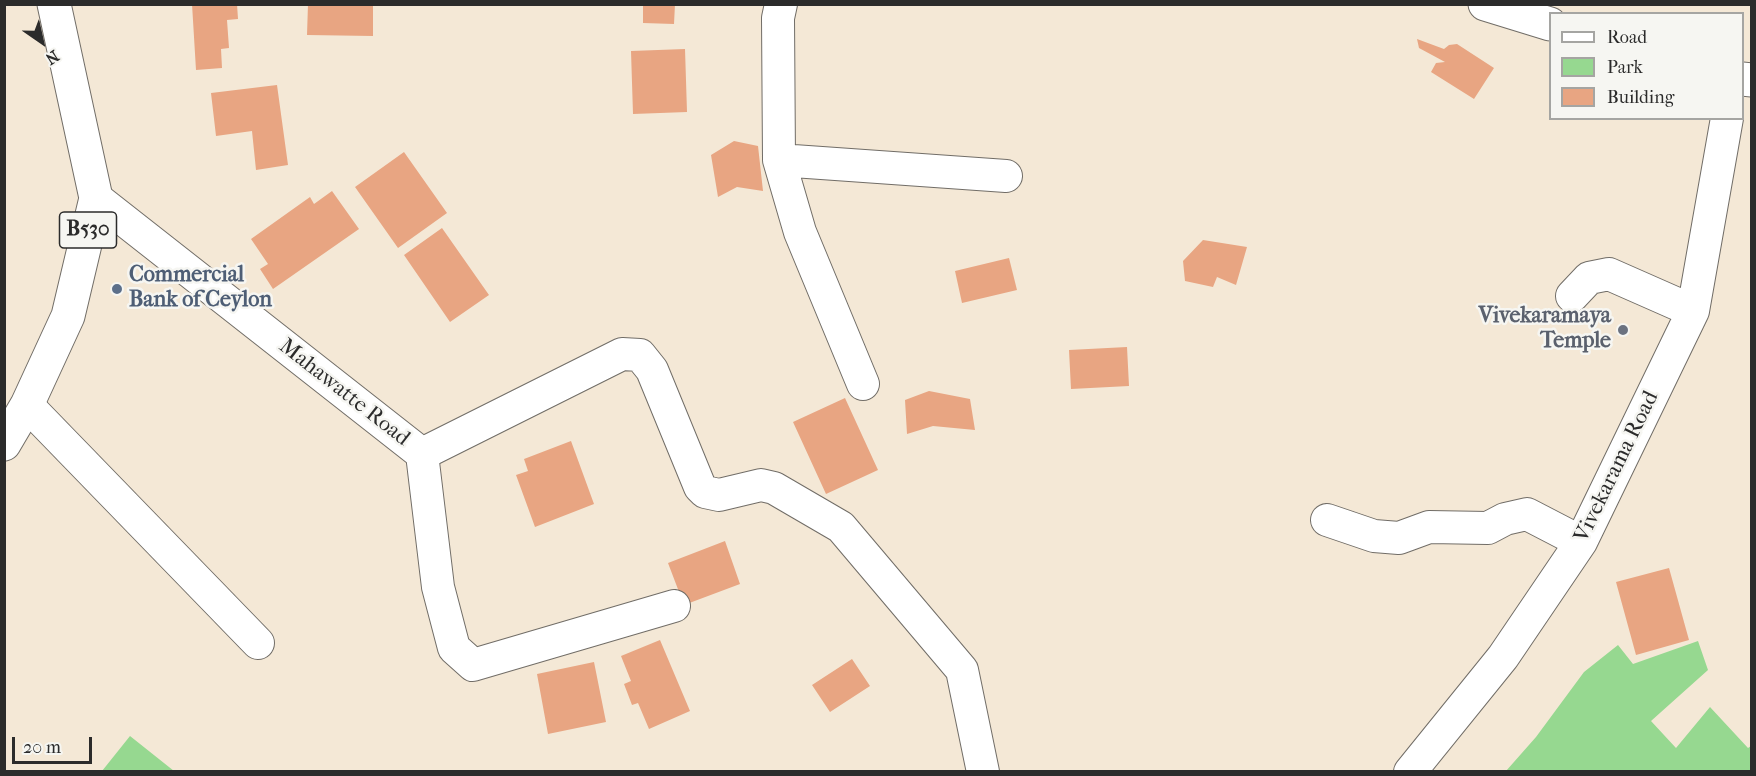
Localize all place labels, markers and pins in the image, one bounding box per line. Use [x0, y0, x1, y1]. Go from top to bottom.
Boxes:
place label: Commercial Bank of Ceylon [129, 263, 272, 314]
marker: Commercial Bank of Ceylon [110, 282, 124, 296]
place label: Vivekaramaya Temple [1479, 304, 1611, 356]
marker: Vivekaramaya Temple [1616, 323, 1630, 337]

